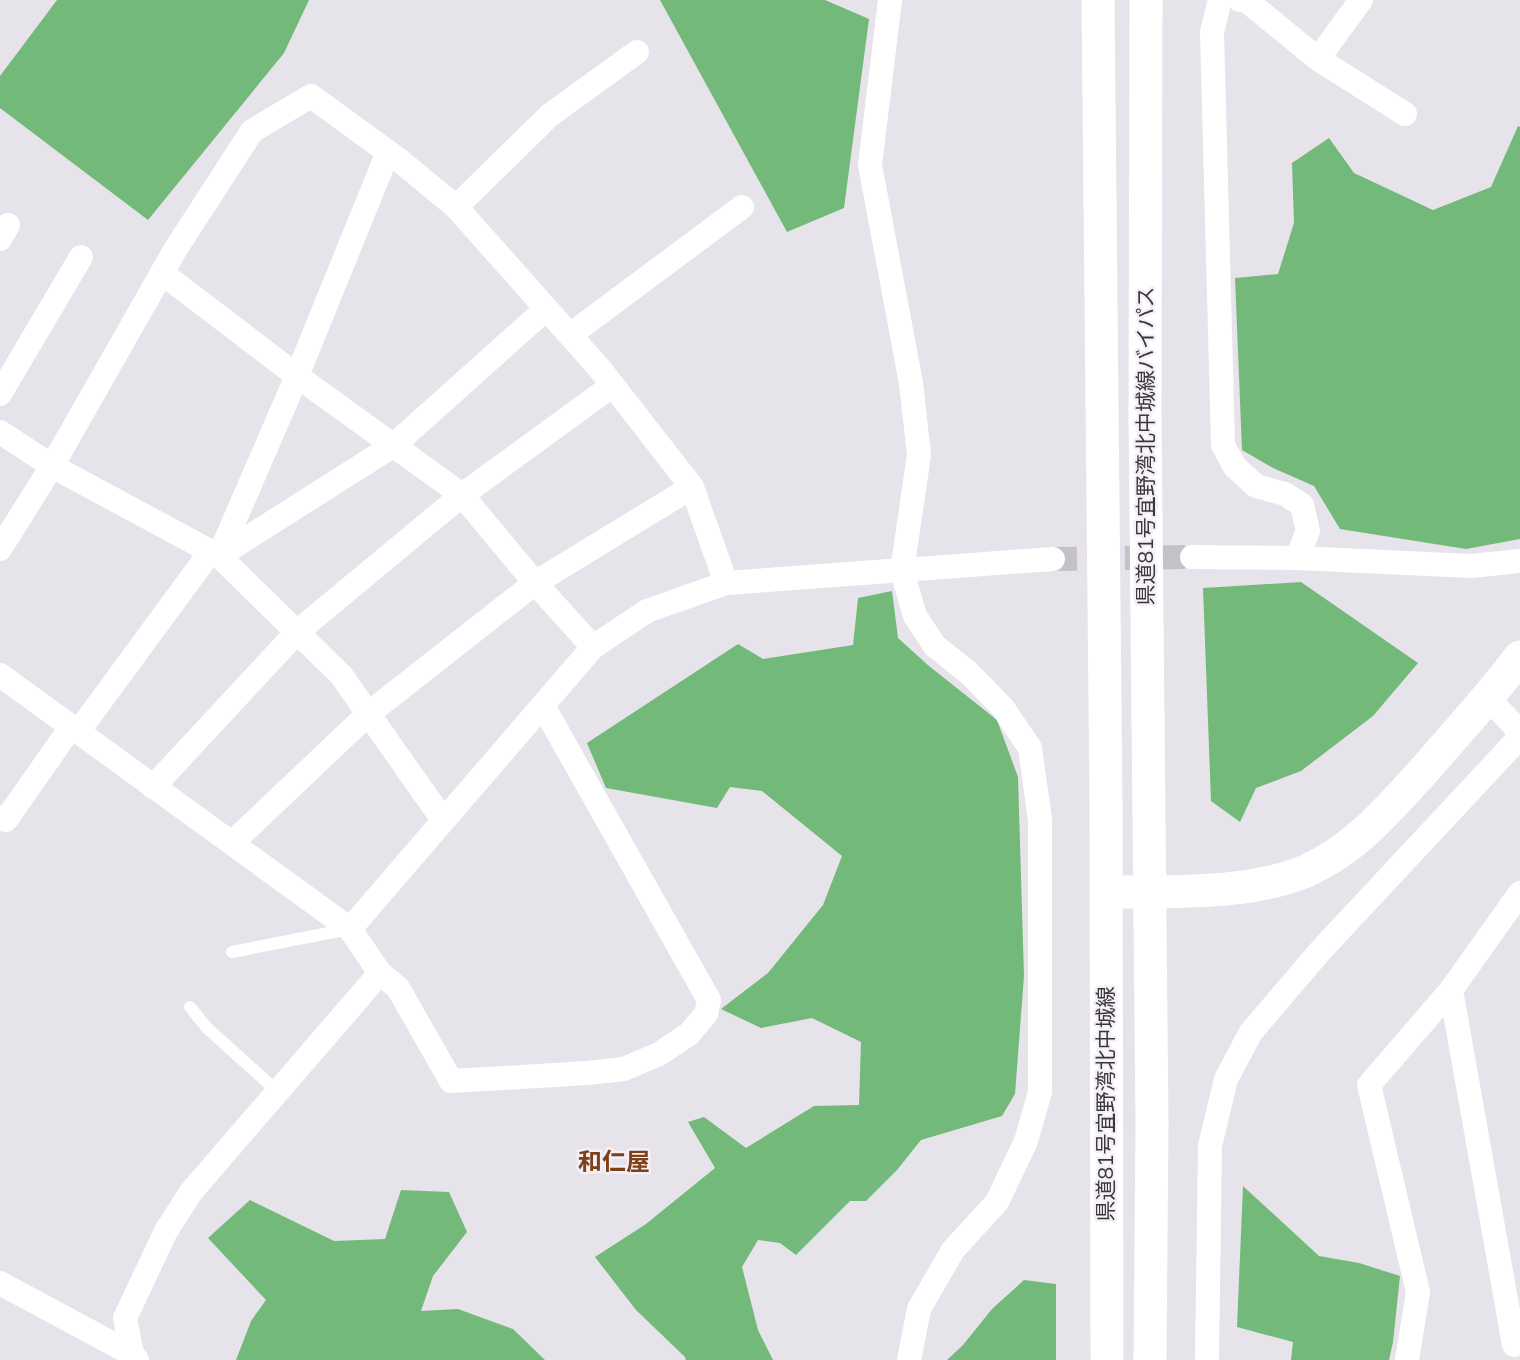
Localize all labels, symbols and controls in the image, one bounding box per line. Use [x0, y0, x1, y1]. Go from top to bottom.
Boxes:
street label: 県道81号宜野湾北中城線バイパス [1132, 287, 1158, 605]
street label: 県道81号宜野湾北中城線 [1092, 986, 1118, 1222]
district label: 和仁屋 [578, 1146, 650, 1176]

